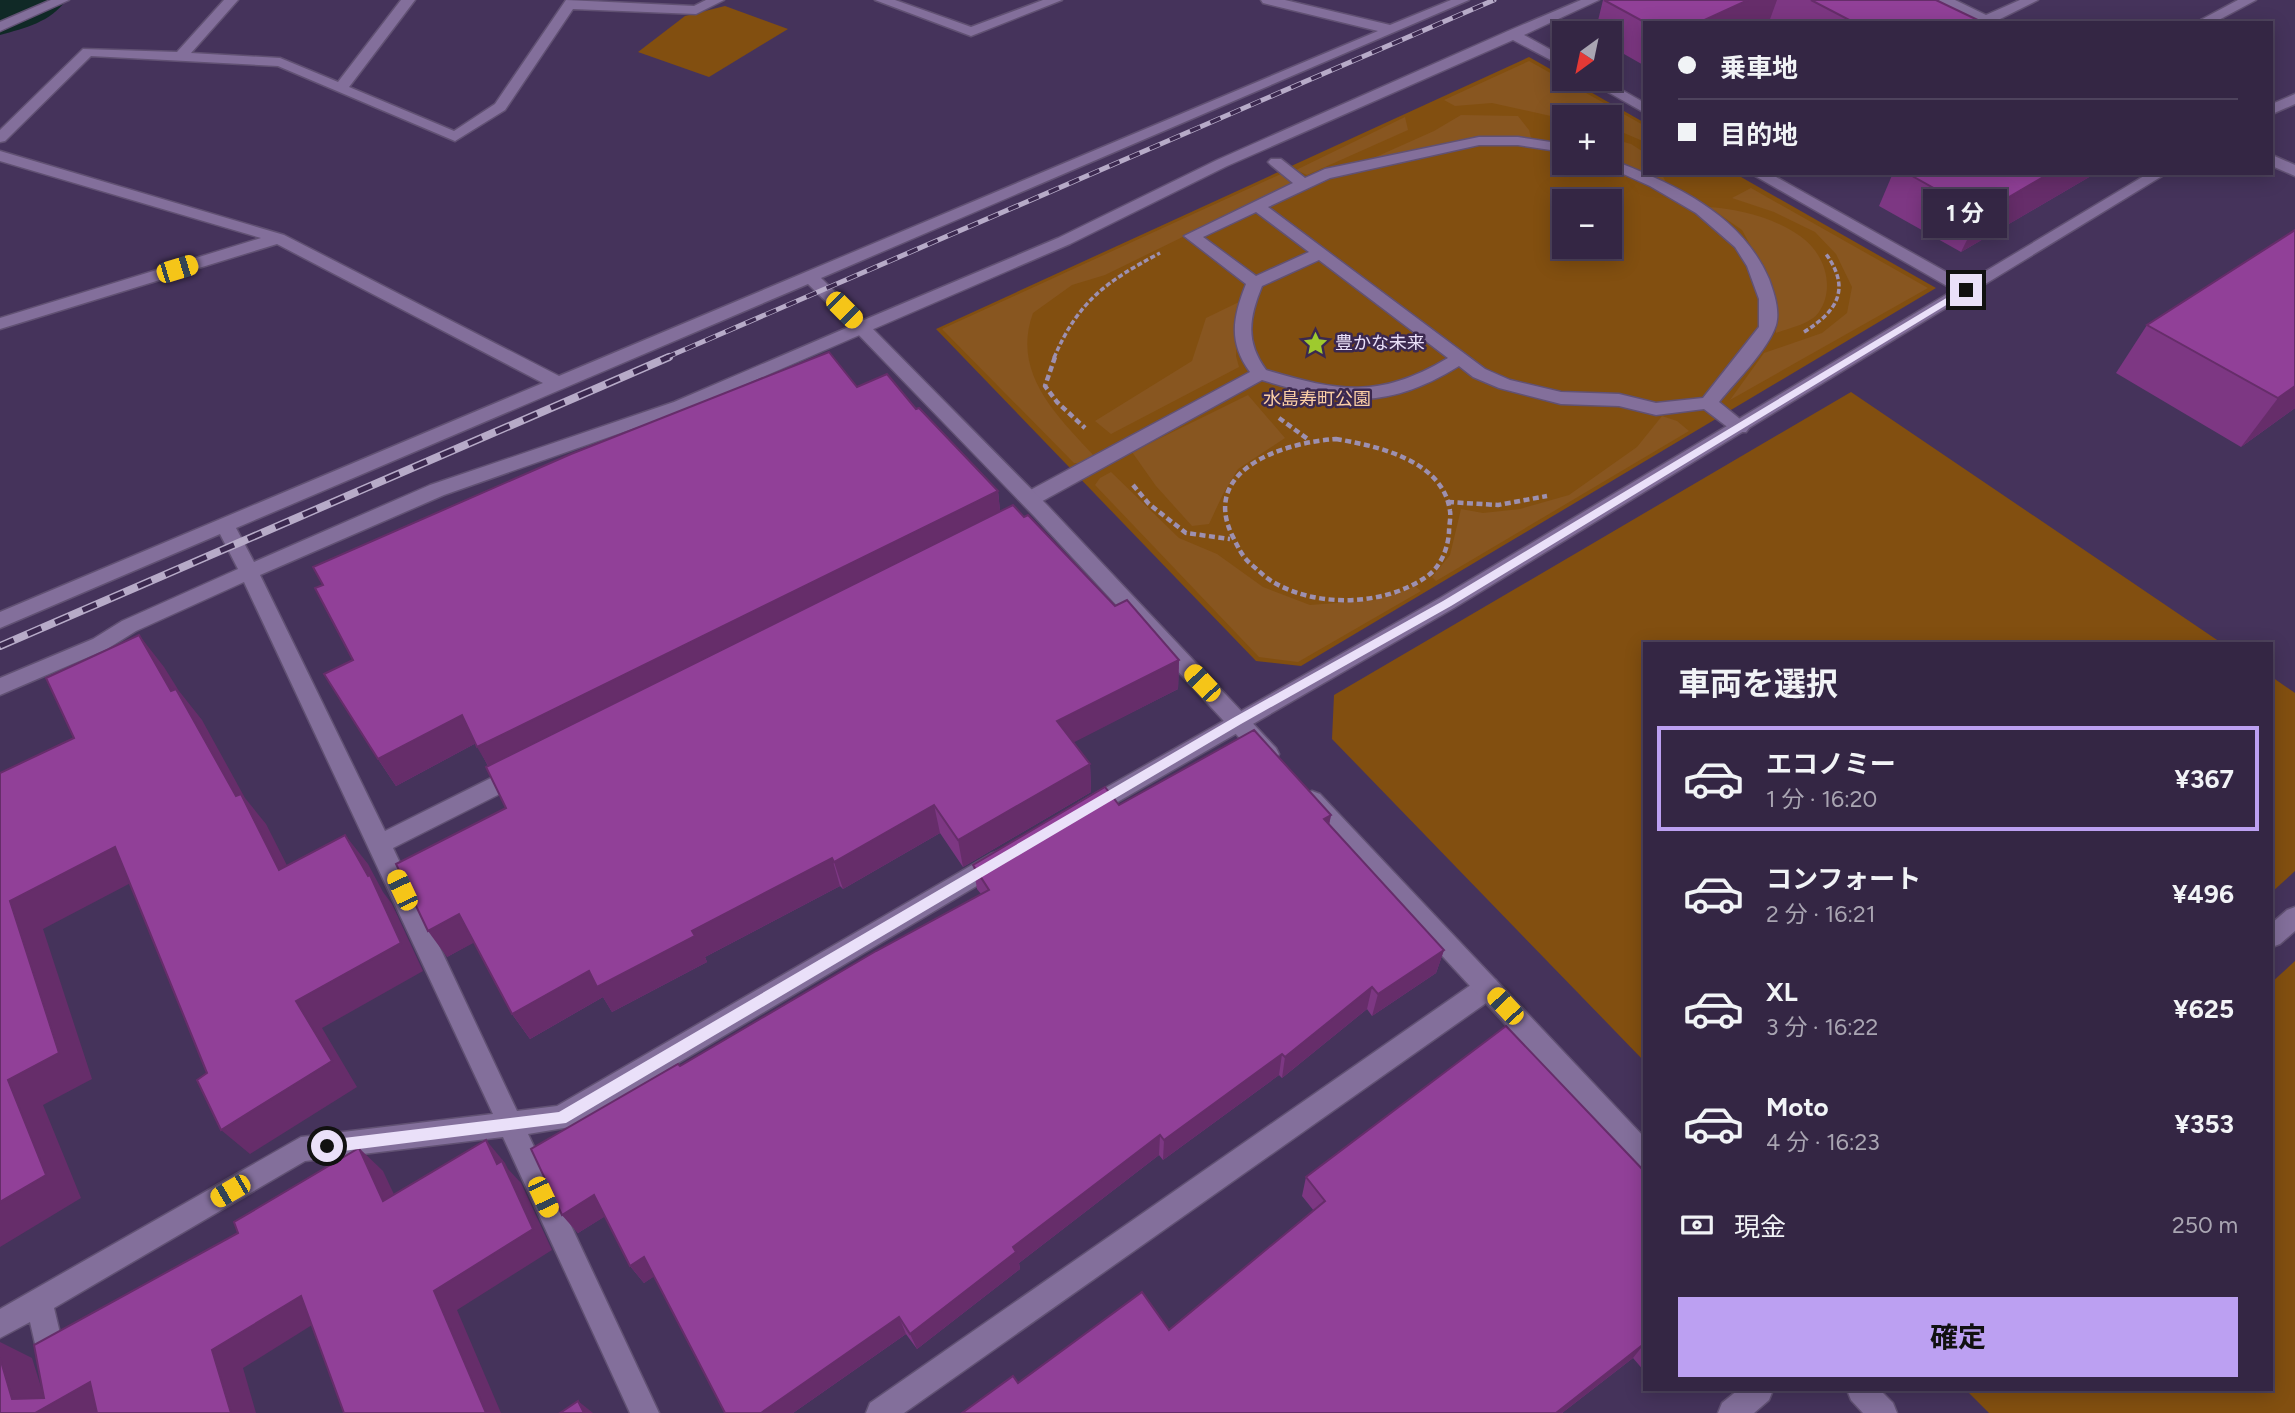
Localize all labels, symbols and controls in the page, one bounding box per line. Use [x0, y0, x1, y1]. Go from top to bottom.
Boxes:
north arrow [1552, 21, 1622, 91]
map controls [1552, 21, 1622, 259]
text: 乗車地 [1720, 52, 1798, 84]
button: + [1552, 105, 1622, 175]
text: 目的地 [1720, 119, 1798, 151]
callout: 1 分 [1924, 188, 2008, 238]
button: − [1552, 189, 1622, 259]
text: 1 分 [1946, 199, 1984, 227]
car [154, 253, 201, 285]
route end [1950, 274, 1982, 306]
car [822, 288, 867, 332]
place icon: 豊かな未来 [1301, 329, 1329, 357]
place label: 豊かな未来 [1335, 332, 1425, 354]
park label: 水島寿町公園 [1263, 388, 1371, 410]
car [1180, 660, 1225, 706]
text: 車両を選択 [1678, 665, 1838, 703]
icon: car [1682, 747, 1745, 810]
text: エコノミー [1766, 748, 1896, 780]
text: ¥367 [2175, 763, 2234, 795]
text: 1 分 · 16:20 [1766, 785, 1877, 813]
icon: car [1682, 862, 1745, 925]
text: コンフォート [1766, 863, 1921, 895]
car [384, 867, 421, 913]
text: ¥496 [2172, 878, 2234, 910]
text: 2 分 · 16:21 [1766, 900, 1875, 928]
text: XL [1766, 976, 1798, 1008]
icon: car [1682, 977, 1745, 1040]
car [1483, 983, 1528, 1029]
text: ¥625 [2173, 993, 2234, 1025]
text: 3 分 · 16:22 [1766, 1013, 1878, 1041]
text: Moto [1766, 1091, 1829, 1123]
icon: car [1682, 1092, 1745, 1155]
text: ¥353 [2174, 1108, 2234, 1140]
text: 4 分 · 16:23 [1766, 1128, 1880, 1156]
route start [311, 1130, 343, 1162]
car [207, 1171, 254, 1211]
car [525, 1174, 562, 1220]
icon: cash [1678, 1206, 1716, 1244]
text: 現金 [1734, 1211, 1786, 1243]
text: 250 m [2172, 1211, 2238, 1239]
button: 確定 [1678, 1297, 2238, 1377]

